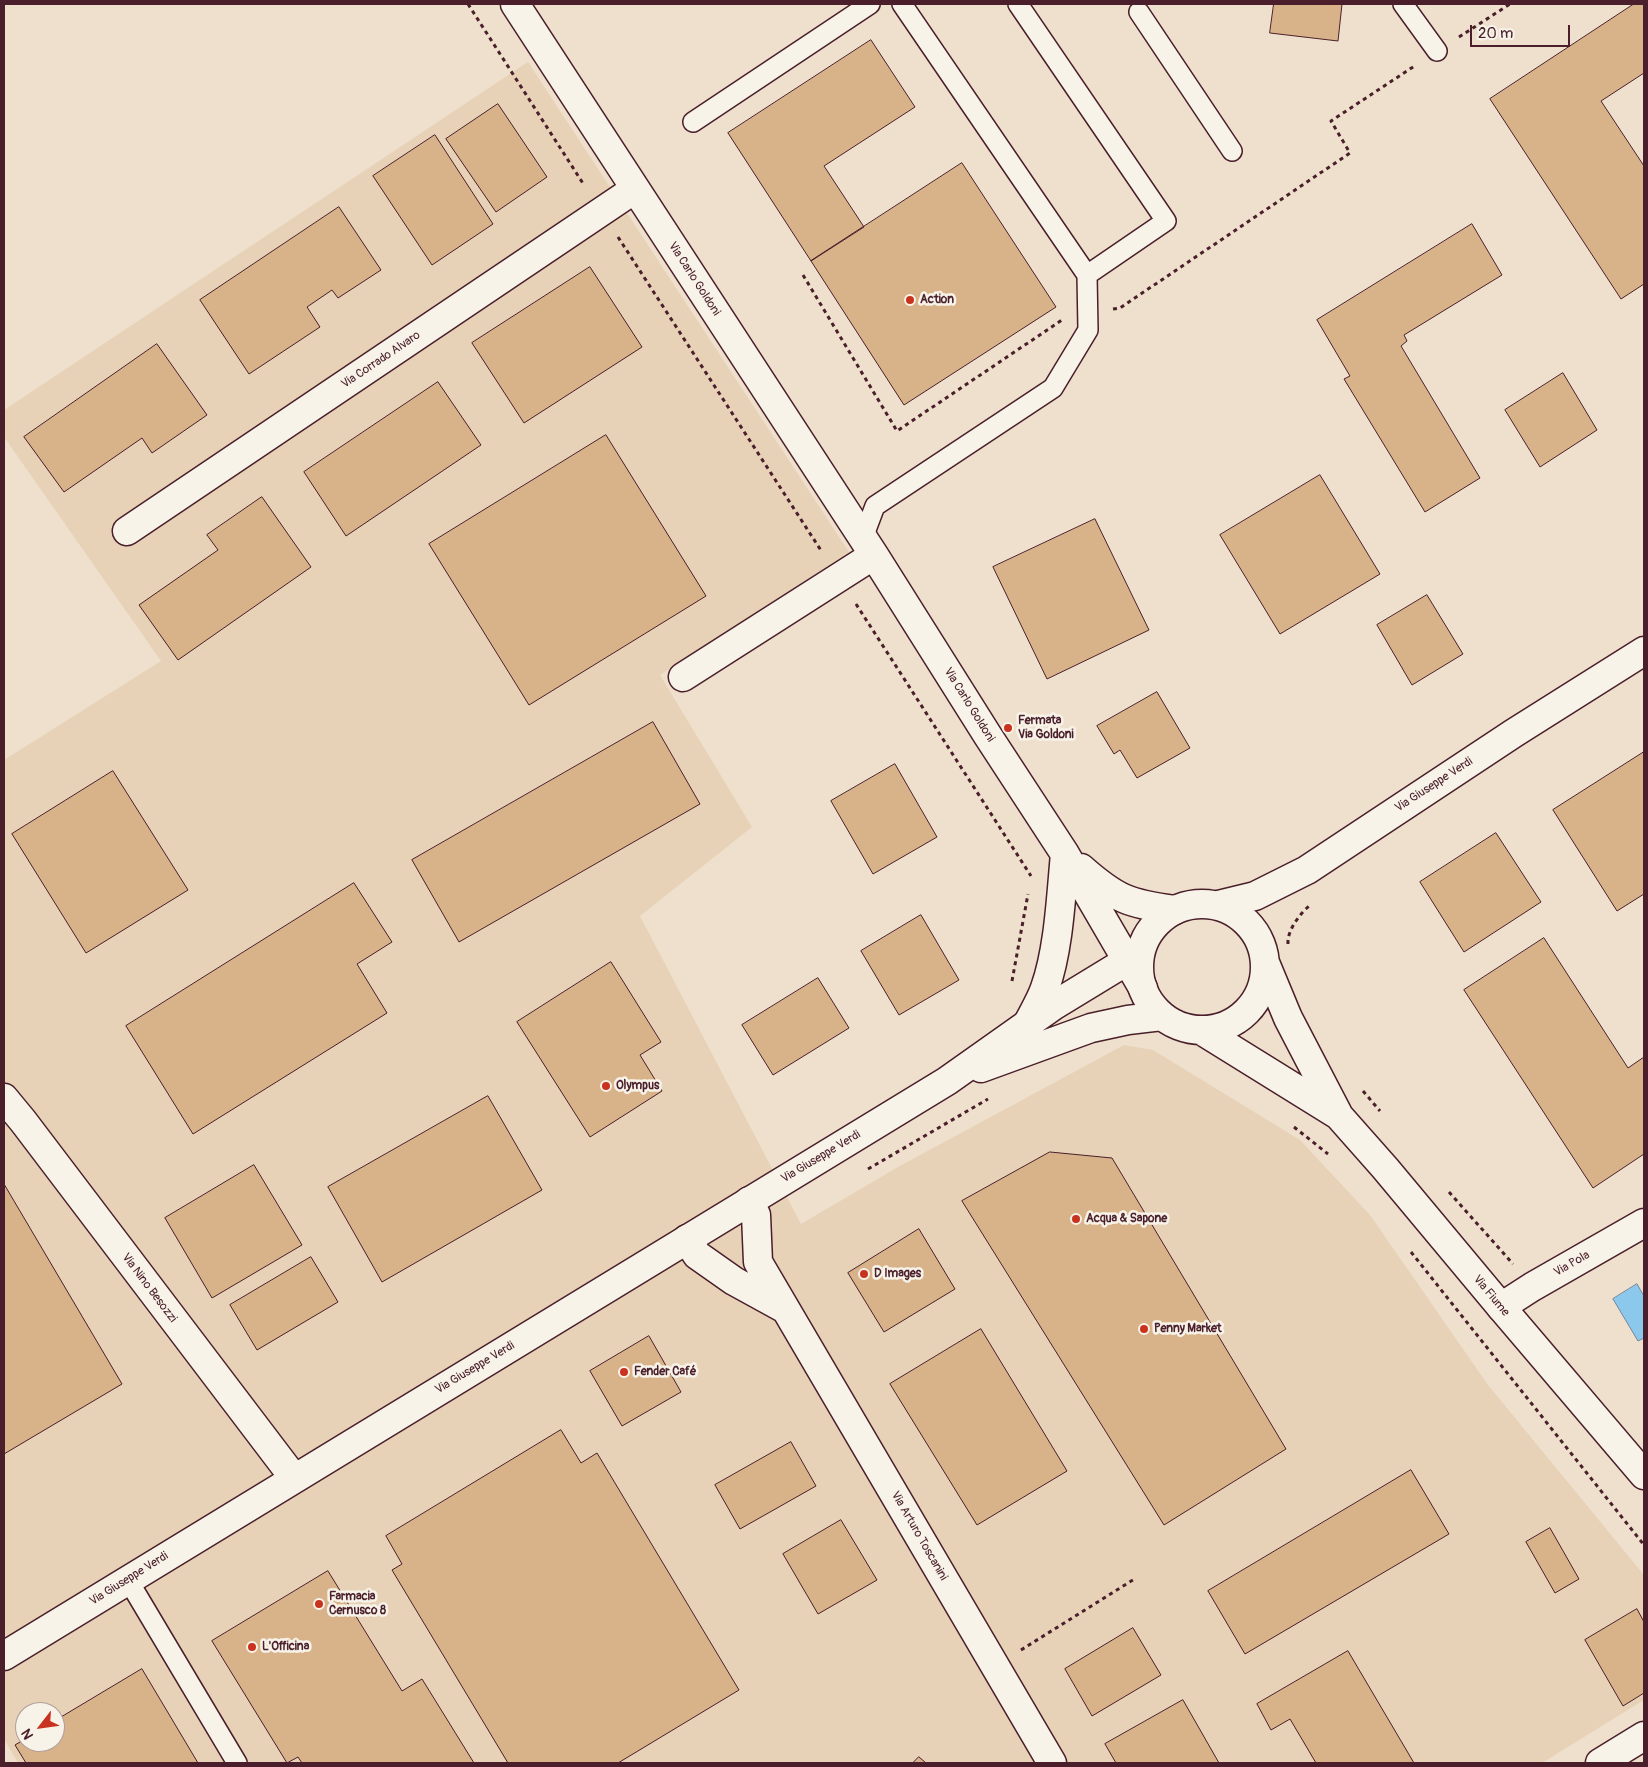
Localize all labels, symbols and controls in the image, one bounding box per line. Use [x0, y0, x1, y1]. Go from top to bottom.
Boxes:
scale bar [1473, 15, 1573, 47]
text: 20 m [1478, 24, 1513, 43]
street label: Via Carlo Goldoni [665, 240, 723, 318]
place label: Action [920, 293, 954, 307]
marker: Action [904, 294, 916, 306]
street label: Via Corrado Alvaro [339, 328, 423, 392]
street label: Via Carlo Goldoni [940, 665, 998, 745]
place label: Fermata Via Goldoni [1018, 714, 1074, 742]
marker: Fermata Via Goldoni [1002, 722, 1014, 734]
street label: Via Giuseppe Verdi [1392, 754, 1476, 816]
place label: Olympus [616, 1079, 659, 1093]
marker: Olympus [600, 1080, 612, 1092]
street label: Via Giuseppe Verdi [779, 1128, 863, 1186]
place label: Acqua & Sapone [1086, 1212, 1167, 1226]
marker: Acqua & Sapone [1070, 1213, 1082, 1225]
street label: Via Pola [1552, 1248, 1592, 1280]
street label: Via Nino Besozzi [118, 1251, 180, 1325]
place label: D Images [874, 1267, 921, 1281]
marker: D Images [858, 1268, 870, 1280]
street label: Via Fiume [1470, 1273, 1512, 1319]
place label: Penny Market [1154, 1322, 1222, 1336]
marker: Penny Market [1138, 1323, 1150, 1335]
street label: Via Giuseppe Verdi [433, 1339, 517, 1397]
place label: Fender Café [634, 1365, 696, 1379]
marker: Fender Café [618, 1366, 630, 1378]
street label: Via Arturo Toscanini [888, 1489, 950, 1583]
street label: Via Giuseppe Verdi [87, 1549, 171, 1609]
place label: Farmacia Cernusco 8 [329, 1590, 386, 1618]
marker: Farmacia Cernusco 8 [313, 1598, 325, 1610]
place label: L'Officina [262, 1640, 309, 1654]
marker: L'Officina [246, 1641, 258, 1653]
north arrow [15, 1702, 65, 1752]
text: N [18, 1726, 37, 1743]

